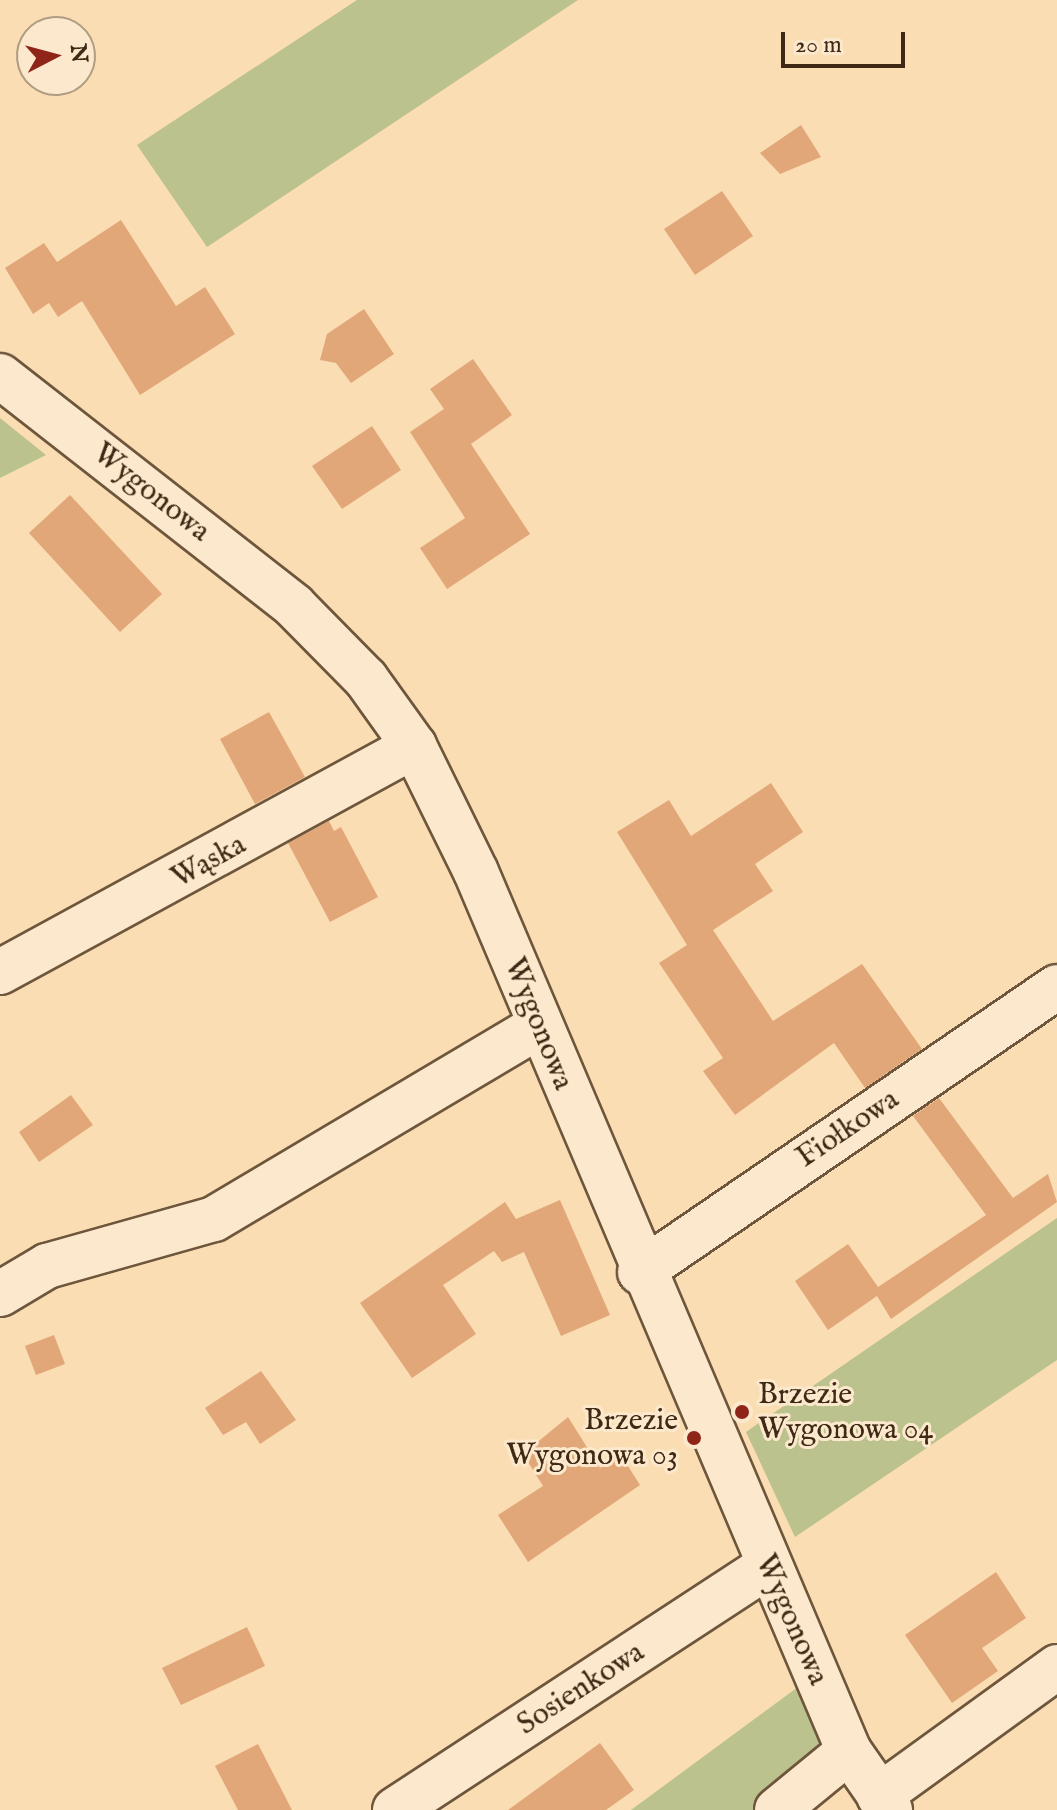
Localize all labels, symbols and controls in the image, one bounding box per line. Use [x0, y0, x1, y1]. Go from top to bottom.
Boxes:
north arrow [16, 16, 96, 96]
scale bar [785, 16, 909, 66]
text: 20 m [795, 30, 842, 61]
text: N [63, 43, 93, 65]
street label: Wygonowa [85, 436, 217, 550]
street label: Wąska [166, 827, 252, 897]
street label: Wygonowa [495, 953, 581, 1095]
street label: Fiołkowa [790, 1082, 906, 1176]
place label: Brzezie Wygonowa 04 [758, 1377, 933, 1448]
place label: Brzezie Wygonowa 03 [506, 1403, 678, 1474]
marker: Brzezie Wygonowa 04 [733, 1403, 751, 1421]
marker: Brzezie Wygonowa 03 [685, 1429, 703, 1447]
street label: Wygonowa [746, 1549, 836, 1691]
street label: Sosienkowa [511, 1635, 651, 1743]

